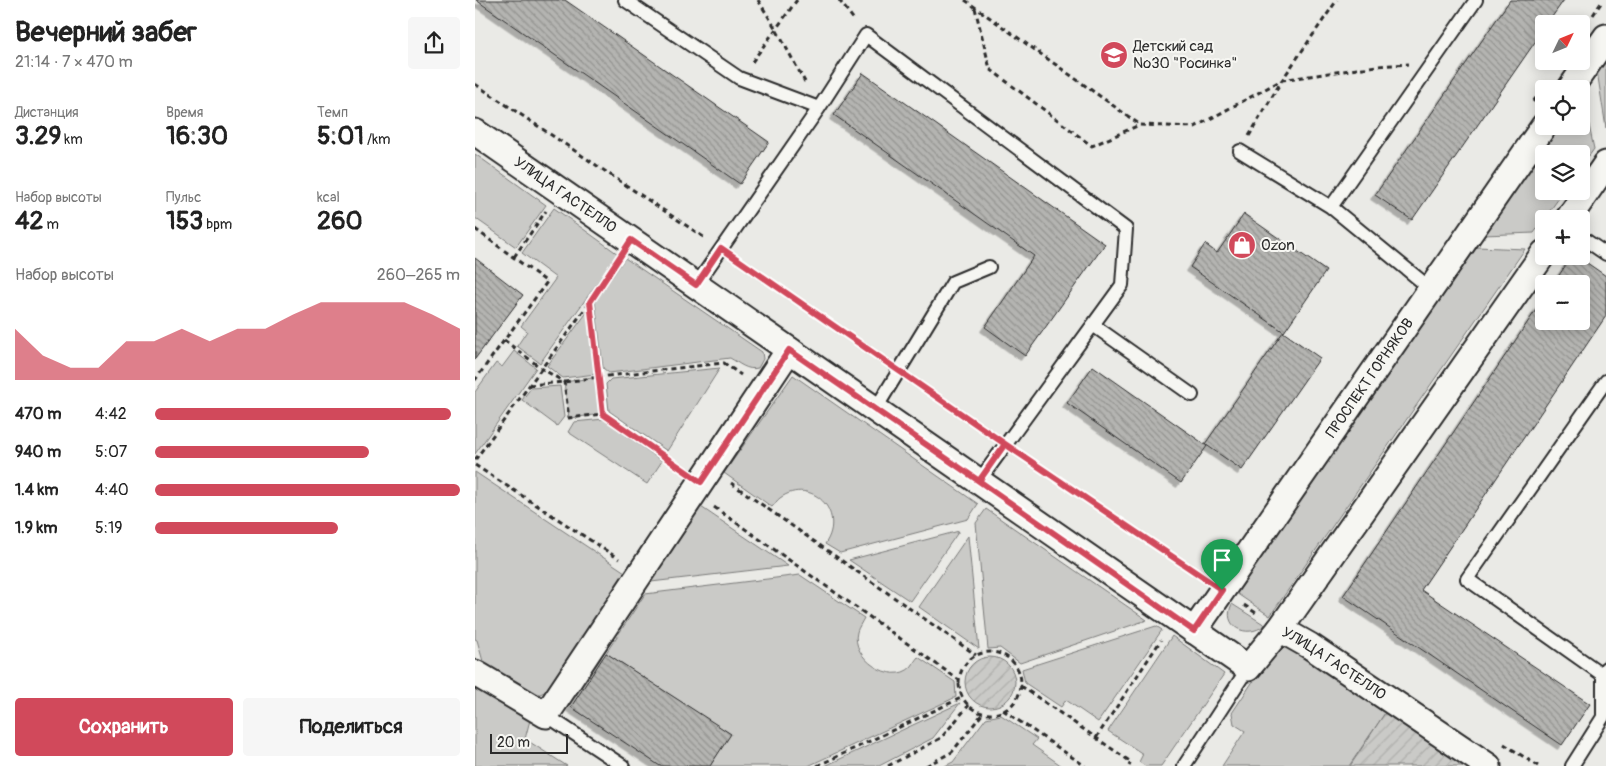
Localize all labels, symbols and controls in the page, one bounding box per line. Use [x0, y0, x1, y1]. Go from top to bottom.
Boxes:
text: Вечерний забег [15, 15, 197, 50]
north arrow [1535, 15, 1590, 70]
map controls [1535, 15, 1590, 330]
button: share [408, 17, 460, 69]
place label: Детский сад №30 "Росинка" [1132, 37, 1237, 73]
school or university icon: Детский сад №30 "Росинка" [1099, 40, 1129, 70]
text: 21:14 · 7 × 470 m [15, 52, 133, 72]
button: locate [1535, 80, 1590, 135]
text: Дистанция [15, 104, 79, 121]
text: Время [166, 104, 203, 121]
text: Темп [317, 104, 348, 121]
text: 3.29 [15, 121, 61, 152]
text: 16:30 [166, 121, 228, 152]
text: 5:01 [317, 121, 364, 152]
text: km [61, 131, 83, 148]
text: /km [364, 131, 390, 148]
button: layers [1535, 145, 1590, 200]
street label: УЛИЦА ГАСТЕЛЛО [510, 153, 620, 237]
text: Набор высоты [15, 189, 102, 206]
text: Пульс [166, 189, 201, 206]
text: kcal [317, 189, 340, 206]
text: 42 [15, 206, 43, 237]
text: 153 [166, 206, 203, 237]
text: 260 [317, 206, 363, 237]
button: + [1535, 210, 1590, 265]
text: m [43, 216, 59, 233]
text: bpm [203, 216, 232, 233]
shop icon: Ozon [1227, 230, 1257, 260]
place label: Ozon [1261, 236, 1295, 255]
text: Набор высоты [15, 265, 114, 285]
text: 260–265 m [377, 265, 460, 285]
button: − [1535, 275, 1590, 330]
street label: ПРОСПЕКТ ГОРНЯКОВ [1321, 314, 1418, 441]
text: 470 m [15, 404, 61, 424]
text: 4:42 [95, 404, 127, 424]
text: 940 m [15, 442, 61, 462]
text: 5:07 [95, 442, 127, 462]
text: 1.4 km [15, 480, 58, 500]
text: 4:40 [95, 480, 129, 500]
text: 1.9 km [15, 518, 57, 538]
text: 5:19 [95, 518, 122, 538]
pin [1201, 539, 1243, 590]
icon: arrive [1208, 546, 1236, 574]
street label: УЛИЦА ГАСТЕЛЛО [1279, 623, 1390, 704]
button: Сохранить [15, 698, 233, 756]
button: Поделиться [243, 698, 460, 756]
scale bar [490, 731, 567, 754]
text: 20 m [497, 734, 530, 751]

